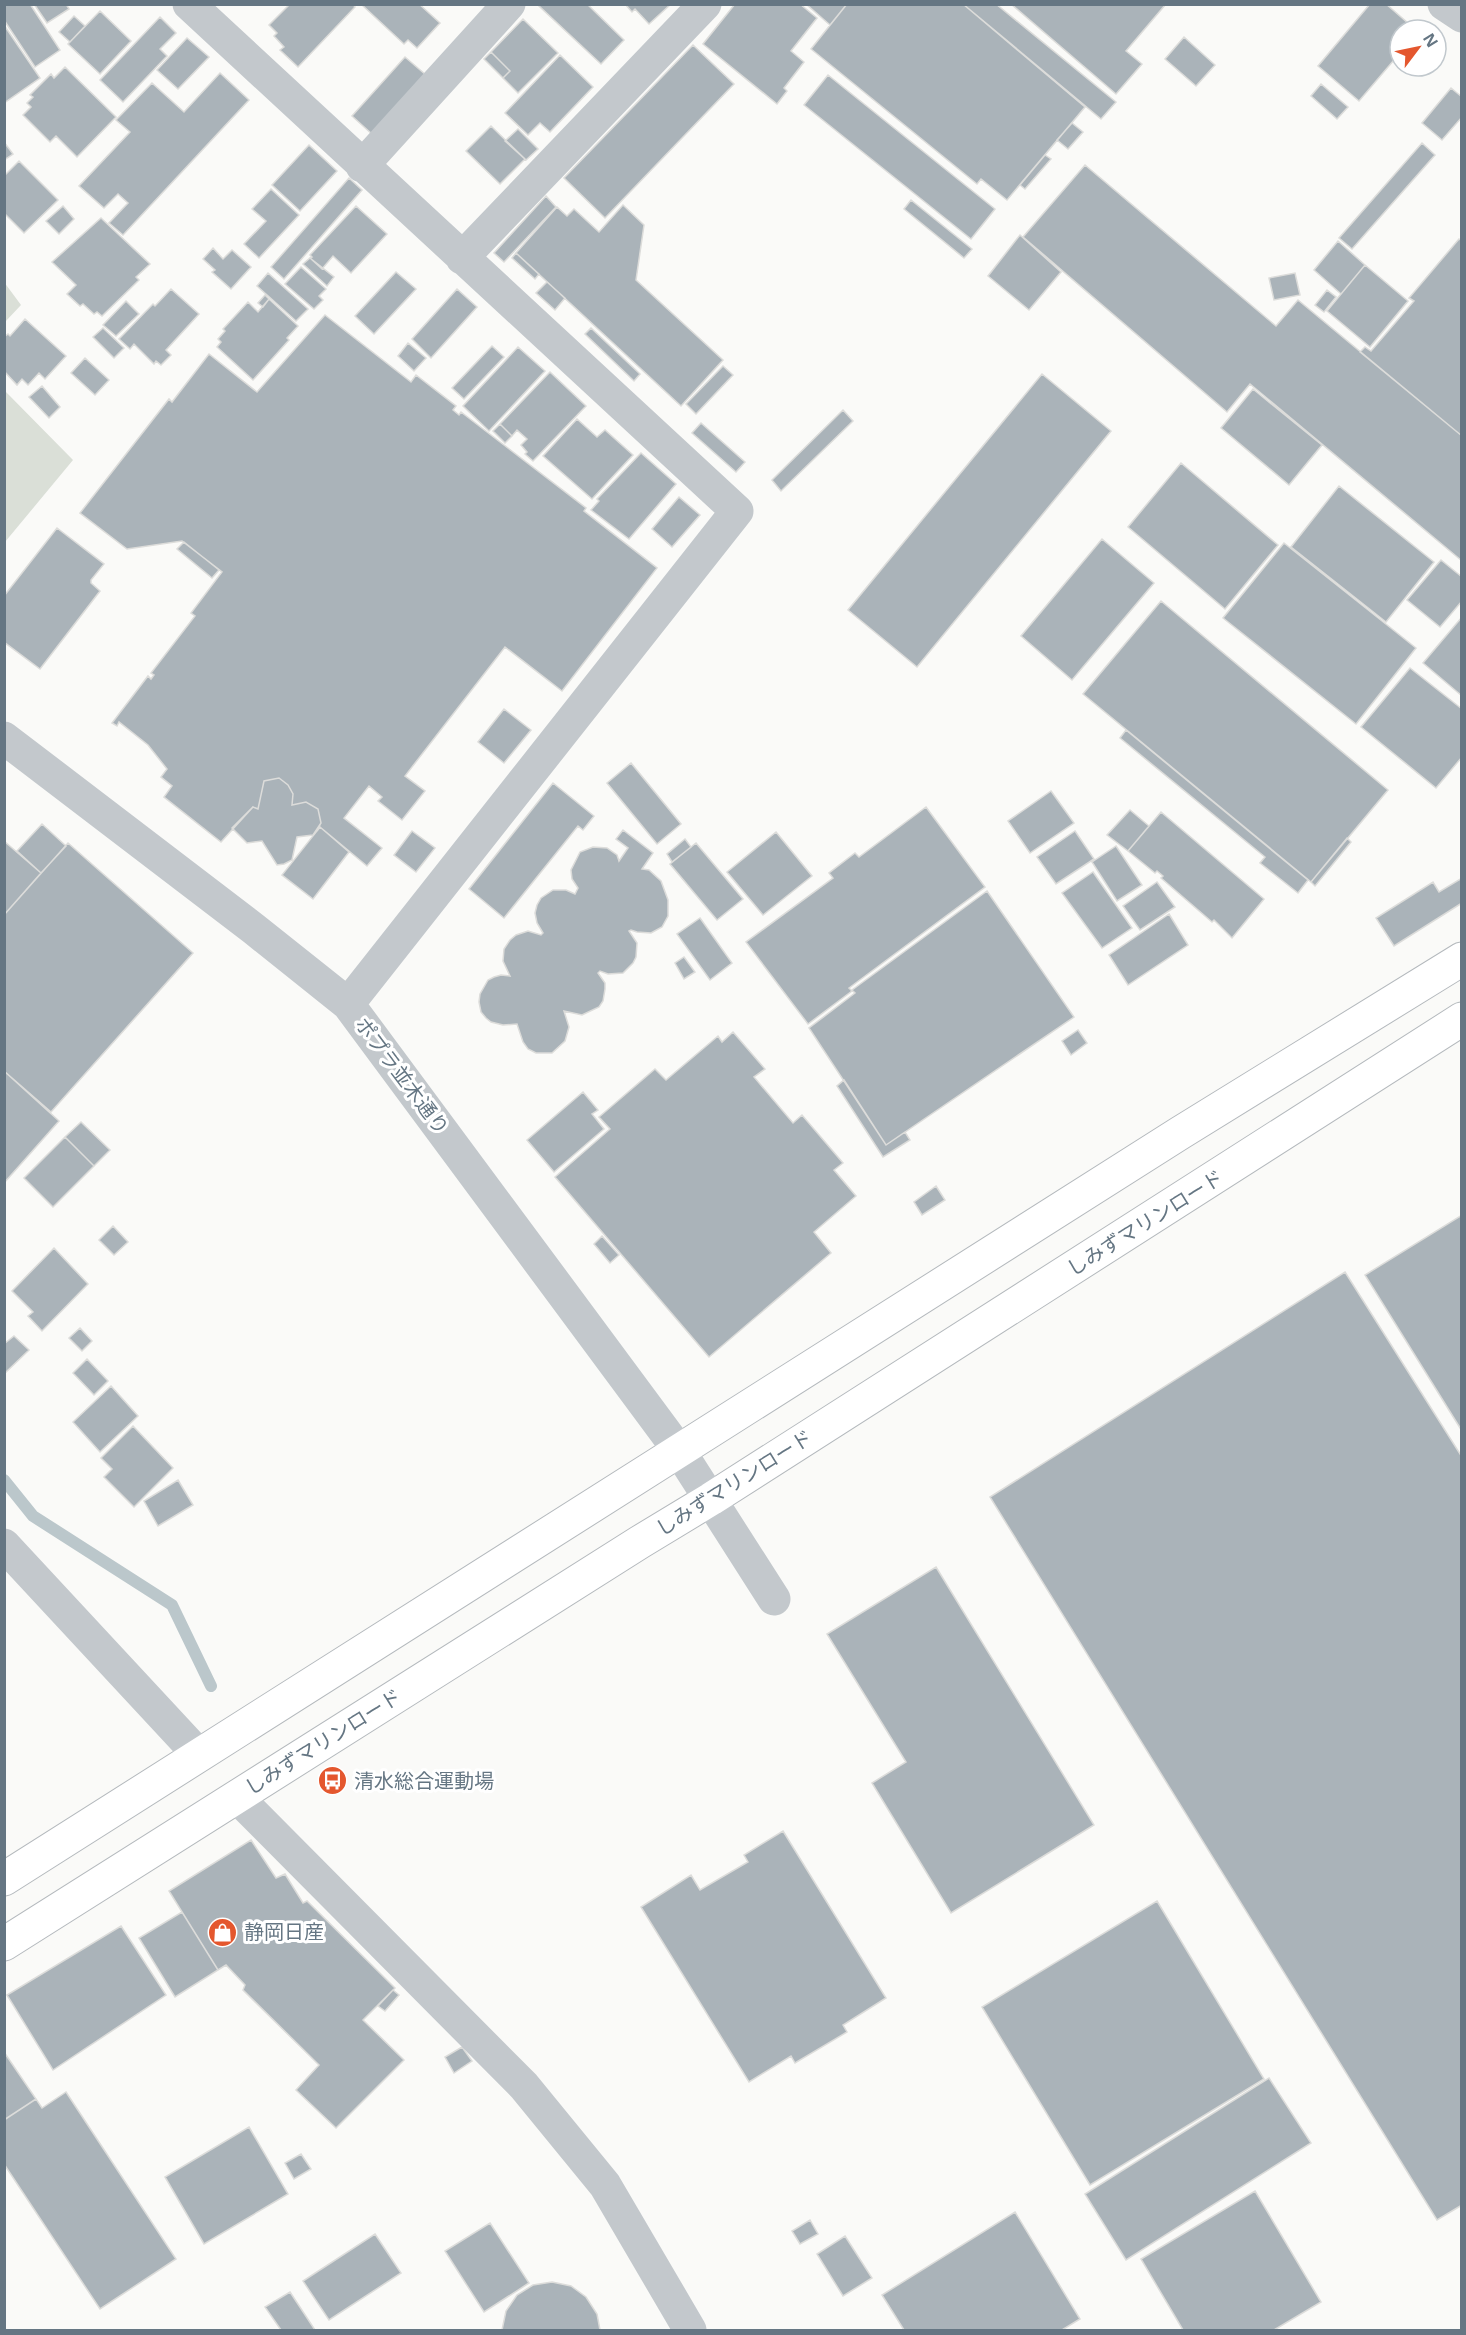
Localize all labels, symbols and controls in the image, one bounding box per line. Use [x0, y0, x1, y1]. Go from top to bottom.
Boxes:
north arrow [1388, 18, 1448, 78]
text: N [1418, 29, 1443, 51]
street label: ポプラ並木通り [349, 1012, 455, 1140]
street label: しみずマリンロード [1061, 1163, 1228, 1282]
street label: しみずマリンロード [650, 1423, 817, 1542]
street label: しみずマリンロード [239, 1682, 406, 1801]
bus stop icon: 清水総合運動場 [317, 1765, 349, 1797]
place label: 清水総合運動場 [354, 1767, 494, 1794]
shop icon: 静岡日産 [207, 1916, 239, 1948]
place label: 静岡日産 [244, 1918, 324, 1945]

